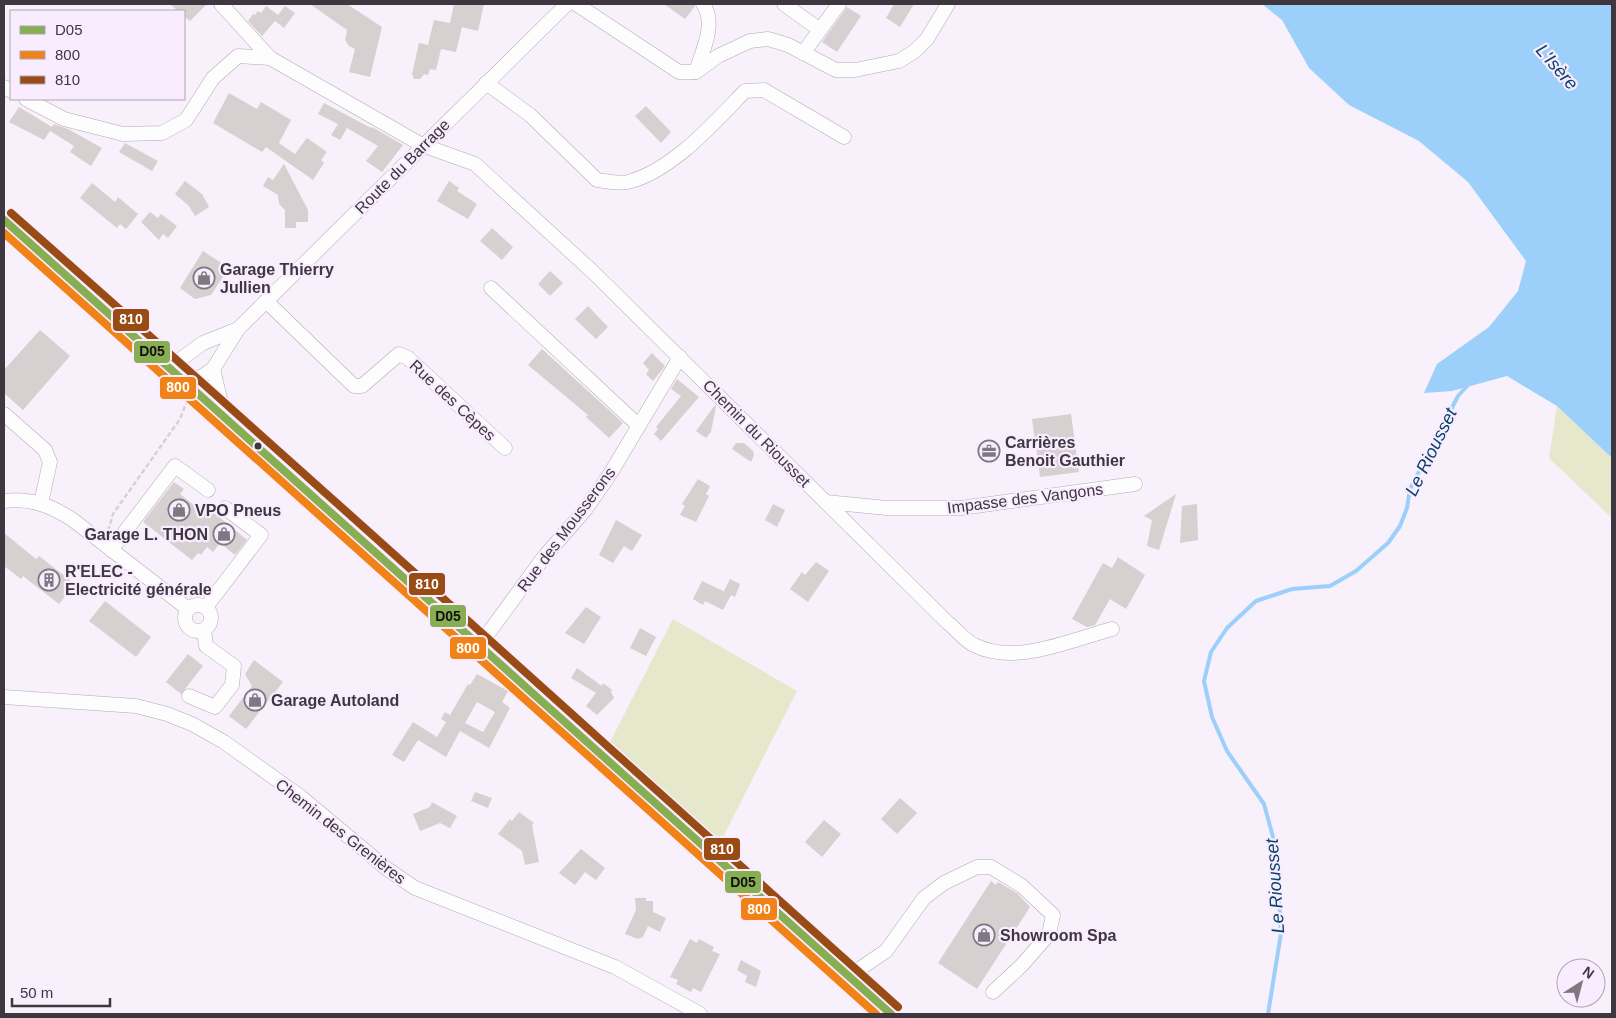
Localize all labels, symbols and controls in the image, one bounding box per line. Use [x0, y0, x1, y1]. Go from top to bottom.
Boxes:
legend [10, 10, 185, 100]
text: D05 [55, 21, 83, 38]
water label: L'Isère [1532, 40, 1582, 94]
text: 800 [55, 46, 80, 63]
text: 810 [55, 71, 80, 88]
street label: Route du Barrage [352, 116, 453, 217]
place label: Garage Thierry Jullien [220, 261, 334, 296]
shop icon: Garage Thierry Jullien [192, 266, 216, 290]
line badge: 810 [112, 308, 150, 332]
text: 810 [119, 311, 143, 327]
line badge: D05 [133, 340, 171, 364]
text: D05 [139, 343, 165, 359]
street label: Rue des Cèpes [407, 357, 499, 444]
line badge: 800 [159, 376, 197, 400]
street label: Chemin du Riousset [700, 376, 814, 491]
text: 800 [166, 379, 190, 395]
water label: Le Riousset [1401, 404, 1461, 499]
place label: Carrières Benoit Gauthier [1005, 434, 1125, 469]
office icon: Carrières Benoit Gauthier [977, 439, 1001, 463]
unlabelled marker [253, 441, 263, 451]
street label: Rue des Mousserons [514, 464, 619, 595]
street label: Impasse des Vangons [946, 480, 1104, 517]
shop icon: VPO Pneus [167, 498, 191, 522]
place label: VPO Pneus [195, 502, 281, 519]
shop icon: Garage L. THON [212, 522, 236, 546]
place label: Garage L. THON [84, 526, 208, 543]
place label: R'ELEC - Electricité générale [65, 563, 212, 598]
building icon: R'ELEC - Electricité générale [37, 568, 61, 592]
line badge: 810 [408, 572, 446, 596]
text: 810 [415, 576, 439, 592]
line badge: D05 [429, 604, 467, 628]
text: D05 [435, 608, 461, 624]
line badge: 800 [449, 636, 487, 660]
text: 800 [456, 640, 480, 656]
shop icon: Garage Autoland [243, 688, 267, 712]
place label: Garage Autoland [271, 692, 399, 709]
street label: Chemin des Grenières [272, 775, 409, 887]
line badge: 810 [703, 837, 741, 861]
water label: Le Riousset [1262, 837, 1288, 934]
text: 810 [710, 841, 734, 857]
line badge: D05 [724, 870, 762, 894]
text: D05 [730, 874, 756, 890]
line badge: 800 [740, 897, 778, 921]
text: 800 [747, 901, 771, 917]
shop icon: Showroom Spa [972, 923, 996, 947]
place label: Showroom Spa [1000, 927, 1117, 944]
north arrow [1556, 958, 1606, 1008]
text: N [1580, 963, 1597, 982]
scale bar [12, 976, 110, 1008]
text: 50 m [20, 984, 53, 1001]

